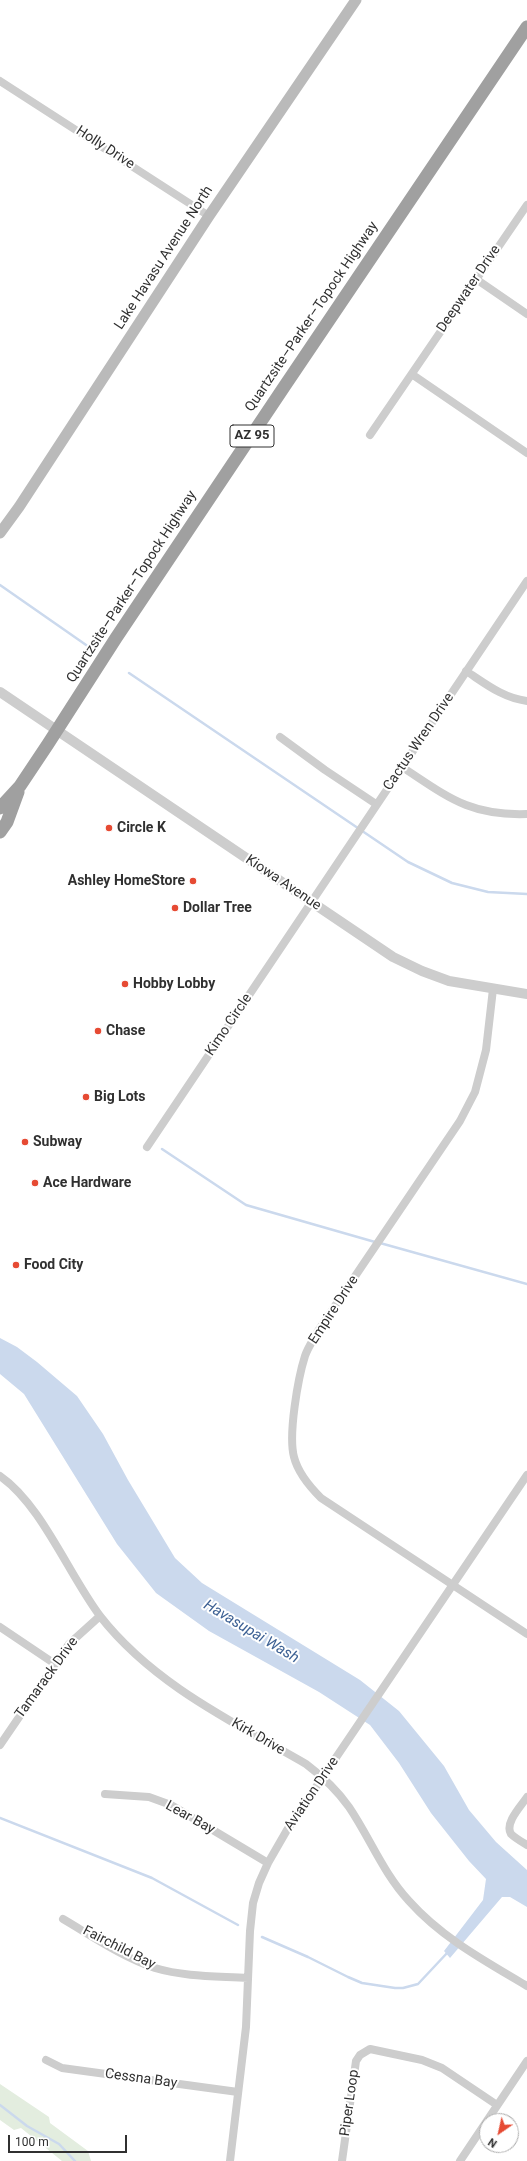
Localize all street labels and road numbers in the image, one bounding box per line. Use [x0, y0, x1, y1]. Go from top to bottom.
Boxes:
street label: Holly Drive [73, 123, 137, 173]
street label: Lake Havasu Avenue North [111, 183, 217, 333]
street label: Quartzsite–Parker–Topock Highway [242, 219, 382, 415]
street label: Deepwater Drive [434, 242, 504, 336]
road number: AZ 95 [230, 425, 274, 447]
street label: Quartzsite–Parker–Topock Highway [63, 488, 201, 686]
street label: Cactus Wren Drive [380, 690, 458, 794]
street label: Kiowa Avenue [242, 852, 324, 914]
street label: Kimo Circle [202, 991, 256, 1059]
street label: Empire Drive [306, 1273, 362, 1347]
street label: Tamarack Drive [12, 1634, 82, 1722]
street label: Kirk Drive [228, 1715, 288, 1759]
street label: Aviation Drive [281, 1754, 343, 1834]
street label: Lear Bay [162, 1798, 218, 1838]
street label: Fairchild Bay [80, 1923, 158, 1973]
street label: Cessna Bay [104, 2066, 178, 2092]
street label: Piper Loop [337, 2069, 363, 2137]

